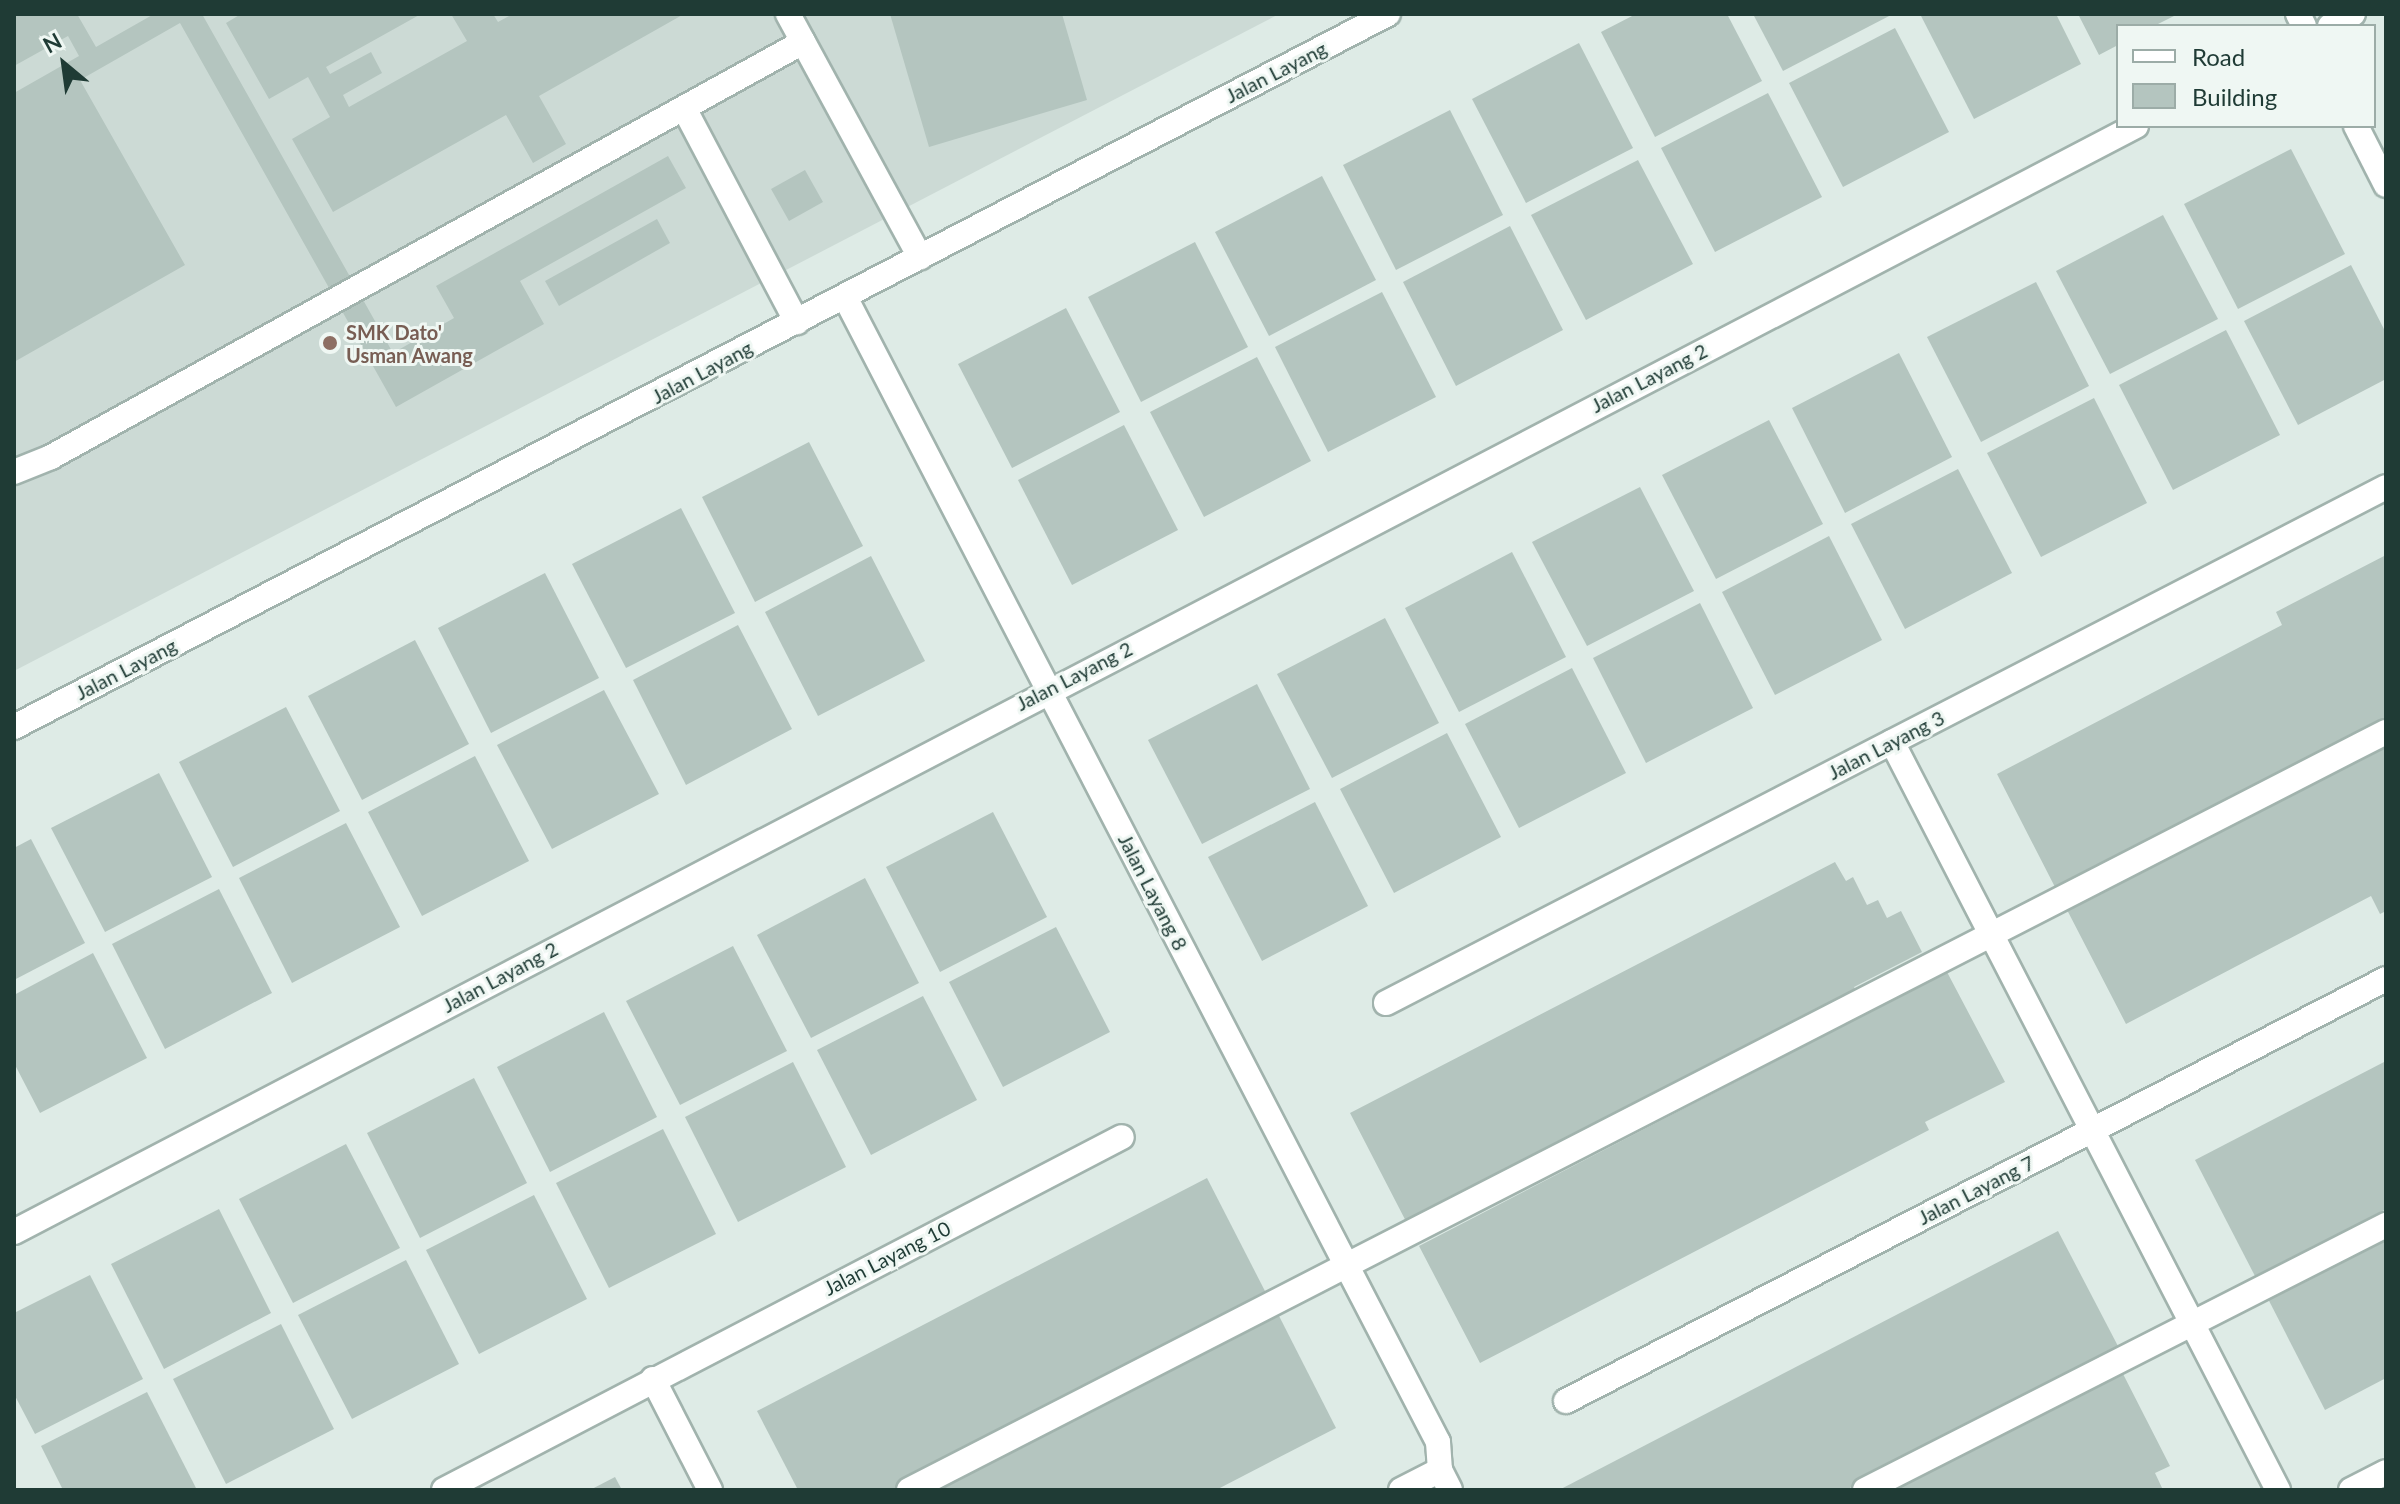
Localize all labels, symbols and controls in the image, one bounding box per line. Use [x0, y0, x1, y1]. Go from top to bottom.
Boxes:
north arrow [24, 24, 104, 104]
legend [2116, 24, 2376, 128]
text: N [38, 27, 66, 58]
street label: Jalan Layang [1221, 36, 1331, 108]
text: Road [2192, 42, 2245, 71]
text: Building [2192, 82, 2277, 111]
place label: SMK Dato' Usman Awang [346, 320, 473, 367]
marker: SMK Dato' Usman Awang [321, 334, 339, 352]
street label: Jalan Layang [648, 335, 756, 409]
street label: Jalan Layang 2 [1587, 338, 1711, 418]
street label: Jalan Layang [71, 633, 181, 705]
street label: Jalan Layang 2 [1012, 636, 1136, 716]
street label: Jalan Layang 3 [1824, 705, 1948, 785]
street label: Jalan Layang 8 [1113, 830, 1193, 954]
street label: Jalan Layang 2 [438, 937, 562, 1017]
street label: Jalan Layang 7 [1914, 1150, 2038, 1230]
street label: Jalan Layang 10 [820, 1216, 954, 1300]

